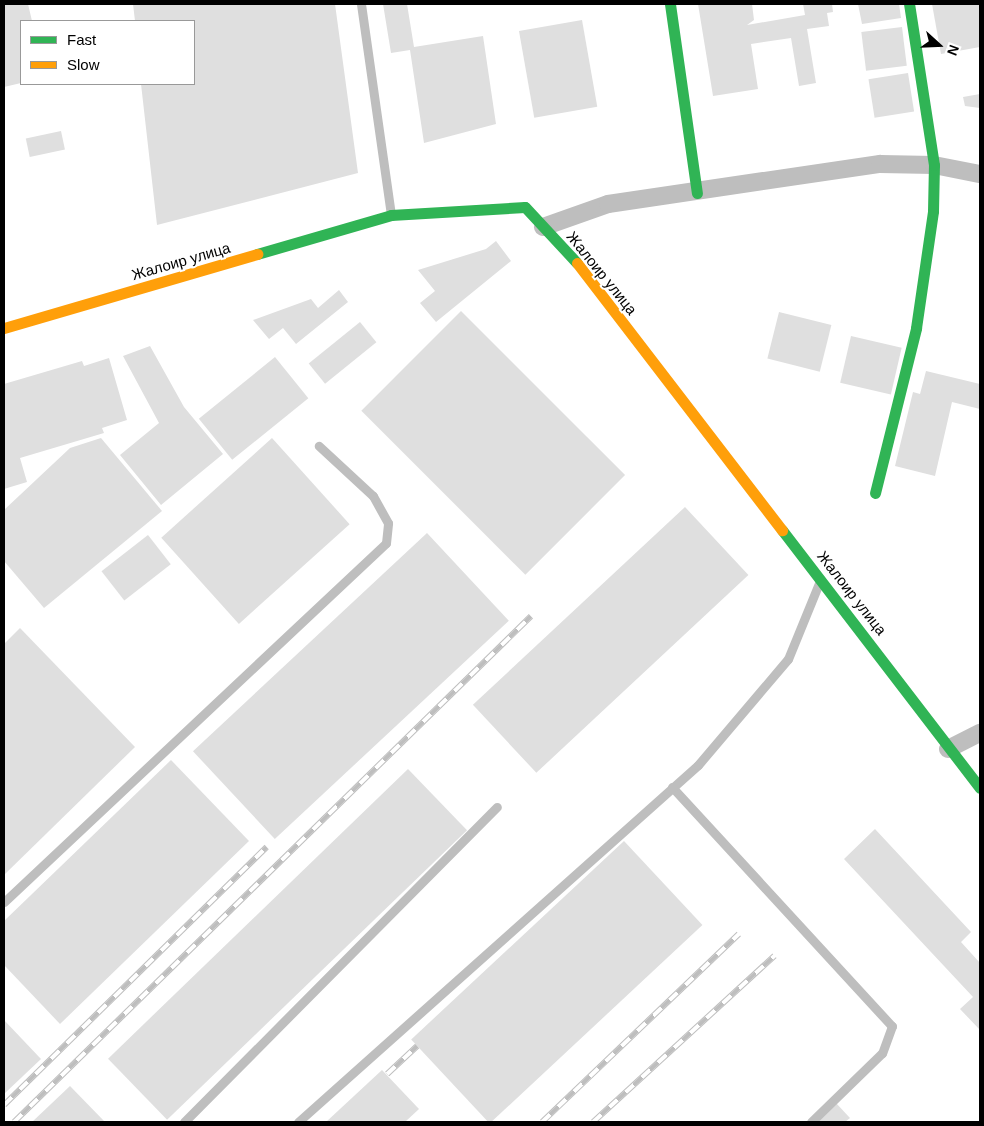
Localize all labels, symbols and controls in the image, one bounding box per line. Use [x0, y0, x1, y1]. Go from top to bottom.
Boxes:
legend [20, 20, 195, 85]
north arrow [914, 20, 964, 70]
text: Fast [67, 31, 96, 48]
text: N [944, 43, 962, 58]
text: Slow [67, 56, 100, 73]
street label: Жалоир улица [563, 228, 641, 318]
street label: Жалоир улица [130, 238, 232, 284]
street label: Жалоир улица [814, 547, 890, 639]

